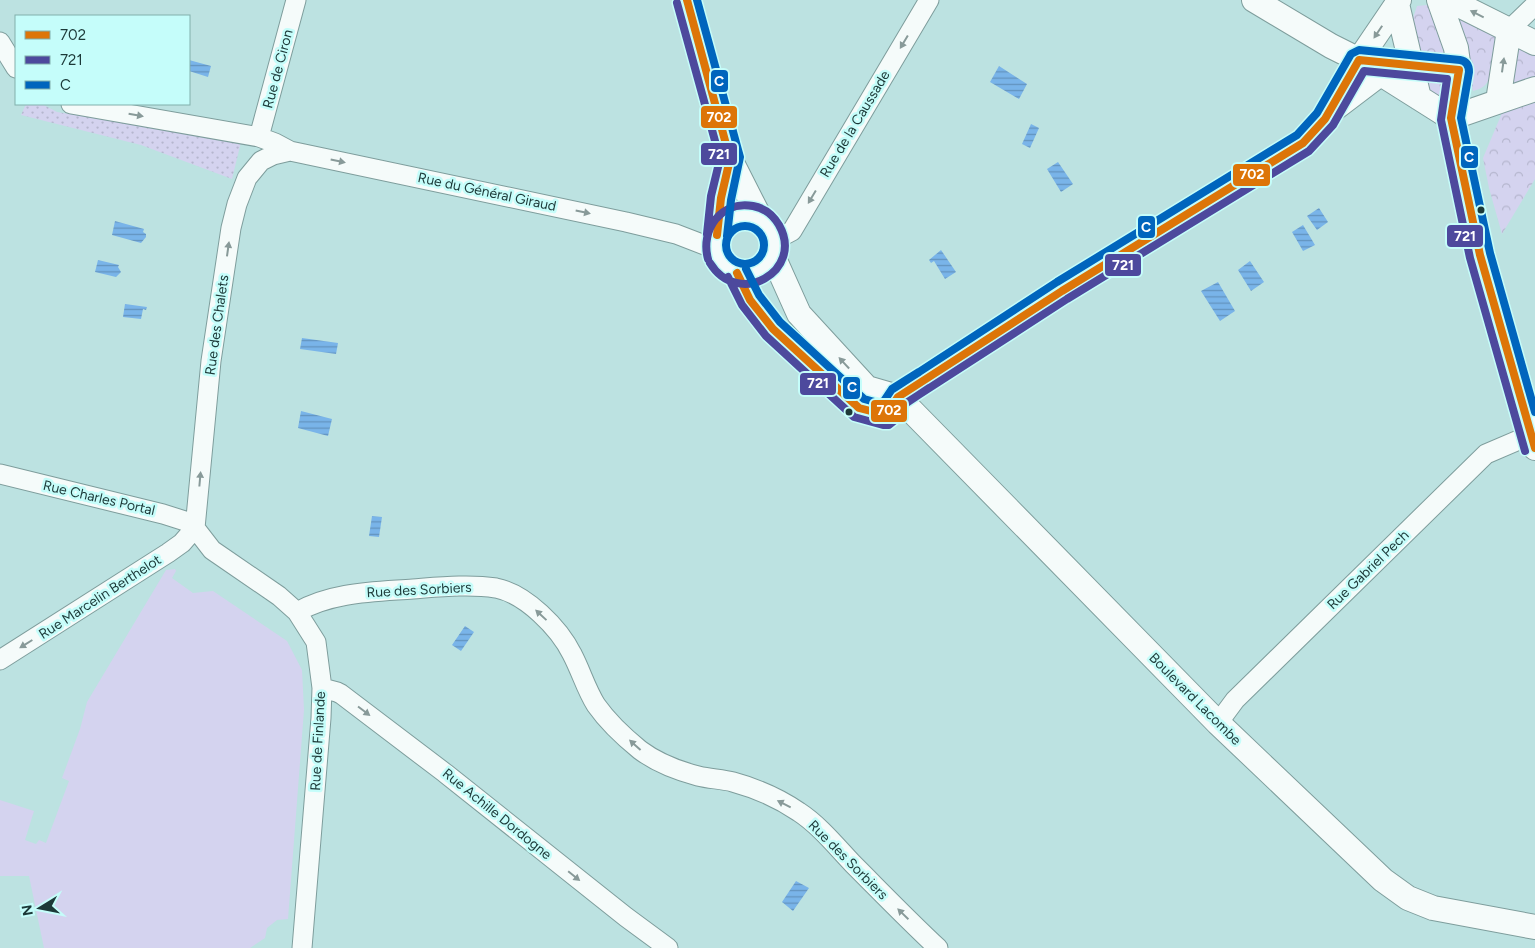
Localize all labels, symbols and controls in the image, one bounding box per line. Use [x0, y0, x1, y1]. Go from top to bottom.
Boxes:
one-way arrow [1469, 10, 1484, 18]
legend [15, 15, 190, 105]
one-way arrow [1373, 25, 1383, 39]
text: 702 [60, 26, 86, 44]
street label: Rue de Ciron [259, 28, 297, 110]
one-way arrow [899, 35, 908, 48]
text: 721 [60, 51, 83, 69]
one-way arrow [1499, 57, 1507, 73]
street label: Rue de la Caussade [816, 67, 894, 181]
line badge: C [710, 69, 729, 93]
text: C [714, 73, 724, 90]
text: C [60, 76, 71, 94]
line badge: 702 [700, 105, 738, 129]
text: 702 [707, 109, 731, 126]
one-way arrow [128, 112, 144, 120]
line badge: 721 [700, 142, 738, 166]
line badge: C [1460, 145, 1479, 169]
text: 721 [708, 146, 730, 163]
text: C [1464, 149, 1474, 166]
one-way arrow [330, 157, 346, 165]
line badge: 702 [1232, 163, 1271, 187]
text: 702 [1240, 166, 1264, 183]
street label: Rue du Général Giraud [416, 169, 558, 215]
one-way arrow [808, 190, 817, 203]
unlabelled marker [1476, 205, 1486, 215]
one-way arrow [575, 209, 591, 217]
line badge: C [1137, 215, 1156, 239]
text: C [1141, 219, 1151, 236]
line badge: 721 [1446, 224, 1484, 248]
text: 721 [1454, 228, 1476, 245]
one-way arrow [224, 240, 232, 256]
line badge: 721 [1104, 253, 1142, 277]
text: 721 [1112, 257, 1134, 274]
street label: Rue des Chalets [202, 274, 232, 376]
one-way arrow [838, 357, 850, 369]
line badge: 721 [799, 372, 837, 396]
text: 721 [807, 375, 829, 392]
line badge: C [842, 376, 861, 400]
text: C [847, 379, 857, 396]
line badge: 702 [870, 399, 908, 423]
text: 702 [877, 402, 901, 419]
unlabelled marker [844, 407, 854, 417]
one-way arrow [197, 471, 205, 487]
street label: Rue Charles Portal [41, 477, 157, 519]
street label: Rue Gabriel Pech [1324, 527, 1412, 613]
street label: Rue Marcelin Berthelot [36, 551, 164, 643]
street label: Rue des Sorbiers [366, 579, 472, 601]
one-way arrow [535, 609, 547, 621]
one-way arrow [19, 640, 32, 649]
street label: Boulevard Lacombe [1145, 649, 1245, 749]
street label: Rue de Finlande [307, 691, 329, 791]
one-way arrow [357, 706, 371, 716]
one-way arrow [629, 739, 641, 751]
street label: Rue Achille Dordogne [439, 765, 555, 863]
one-way arrow [777, 800, 791, 808]
street label: Rue des Sorbiers [805, 817, 891, 903]
one-way arrow [568, 870, 581, 881]
north arrow [15, 883, 65, 933]
text: N [18, 903, 37, 917]
one-way arrow [897, 908, 909, 920]

